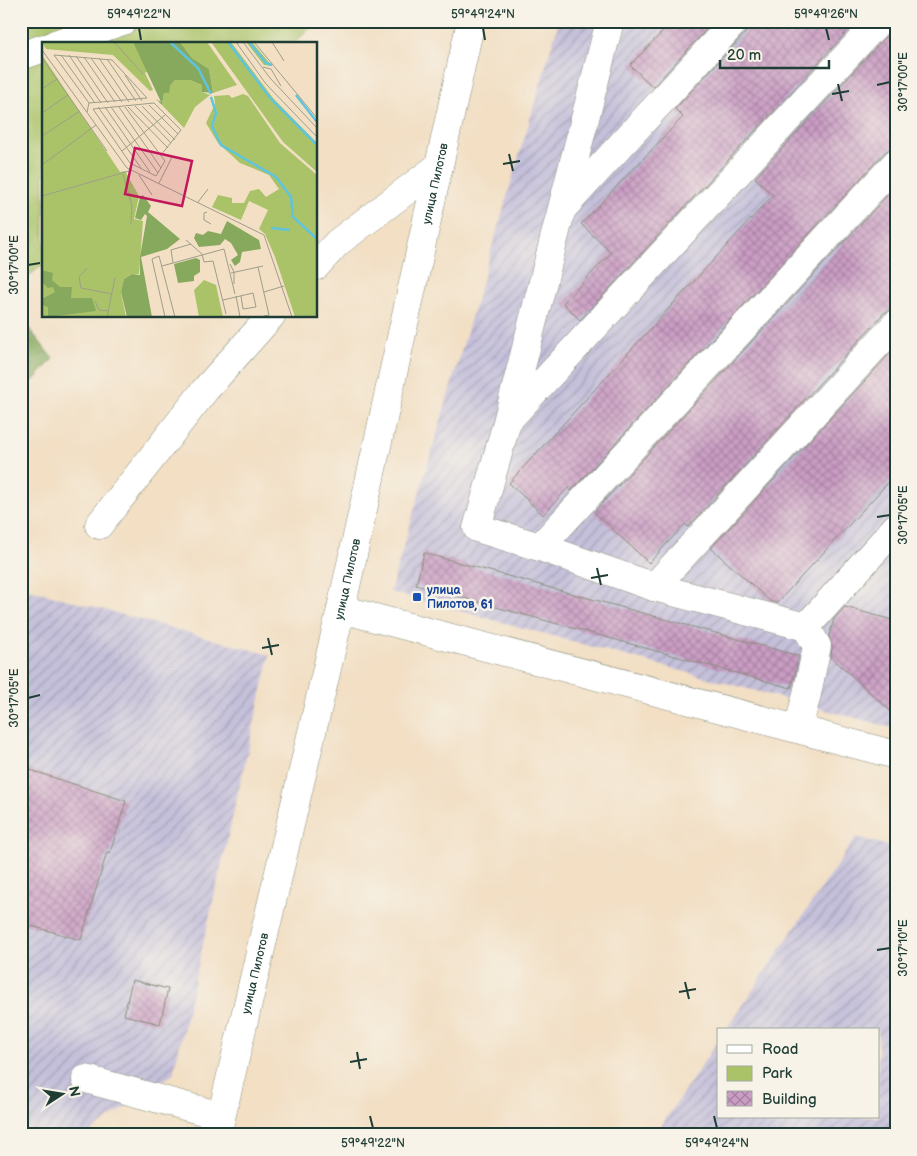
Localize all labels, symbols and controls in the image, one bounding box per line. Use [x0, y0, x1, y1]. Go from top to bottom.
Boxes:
text: 59°49'22"N [107, 7, 171, 22]
text: 59°49'24"N [451, 7, 515, 22]
text: 59°49'26"N [794, 7, 858, 22]
scale bar [720, 38, 828, 70]
inset map [42, 42, 318, 318]
text: 20 m [727, 46, 761, 65]
text: 30°17'00"E [896, 52, 911, 112]
street label: улица Пилотов [419, 141, 452, 226]
text: 30°17'00"E [7, 235, 22, 295]
text: 30°17'05"E [896, 485, 911, 545]
street label: улица Пилотов [332, 536, 365, 621]
place label: улица Пилотов, 61 [427, 583, 493, 612]
marker: улица Пилотов, 61 [411, 591, 423, 603]
text: 30°17'05"E [7, 668, 22, 728]
text: 30°17'10"E [896, 919, 911, 977]
street label: улица Пилотов [239, 931, 273, 1016]
legend [717, 1028, 880, 1118]
text: Road [762, 1040, 798, 1059]
text: Park [762, 1064, 793, 1083]
north arrow [38, 1068, 88, 1118]
text: N [65, 1084, 84, 1098]
text: Building [762, 1090, 817, 1109]
text: 59°49'22"N [341, 1136, 405, 1151]
text: 59°49'24"N [685, 1136, 749, 1151]

